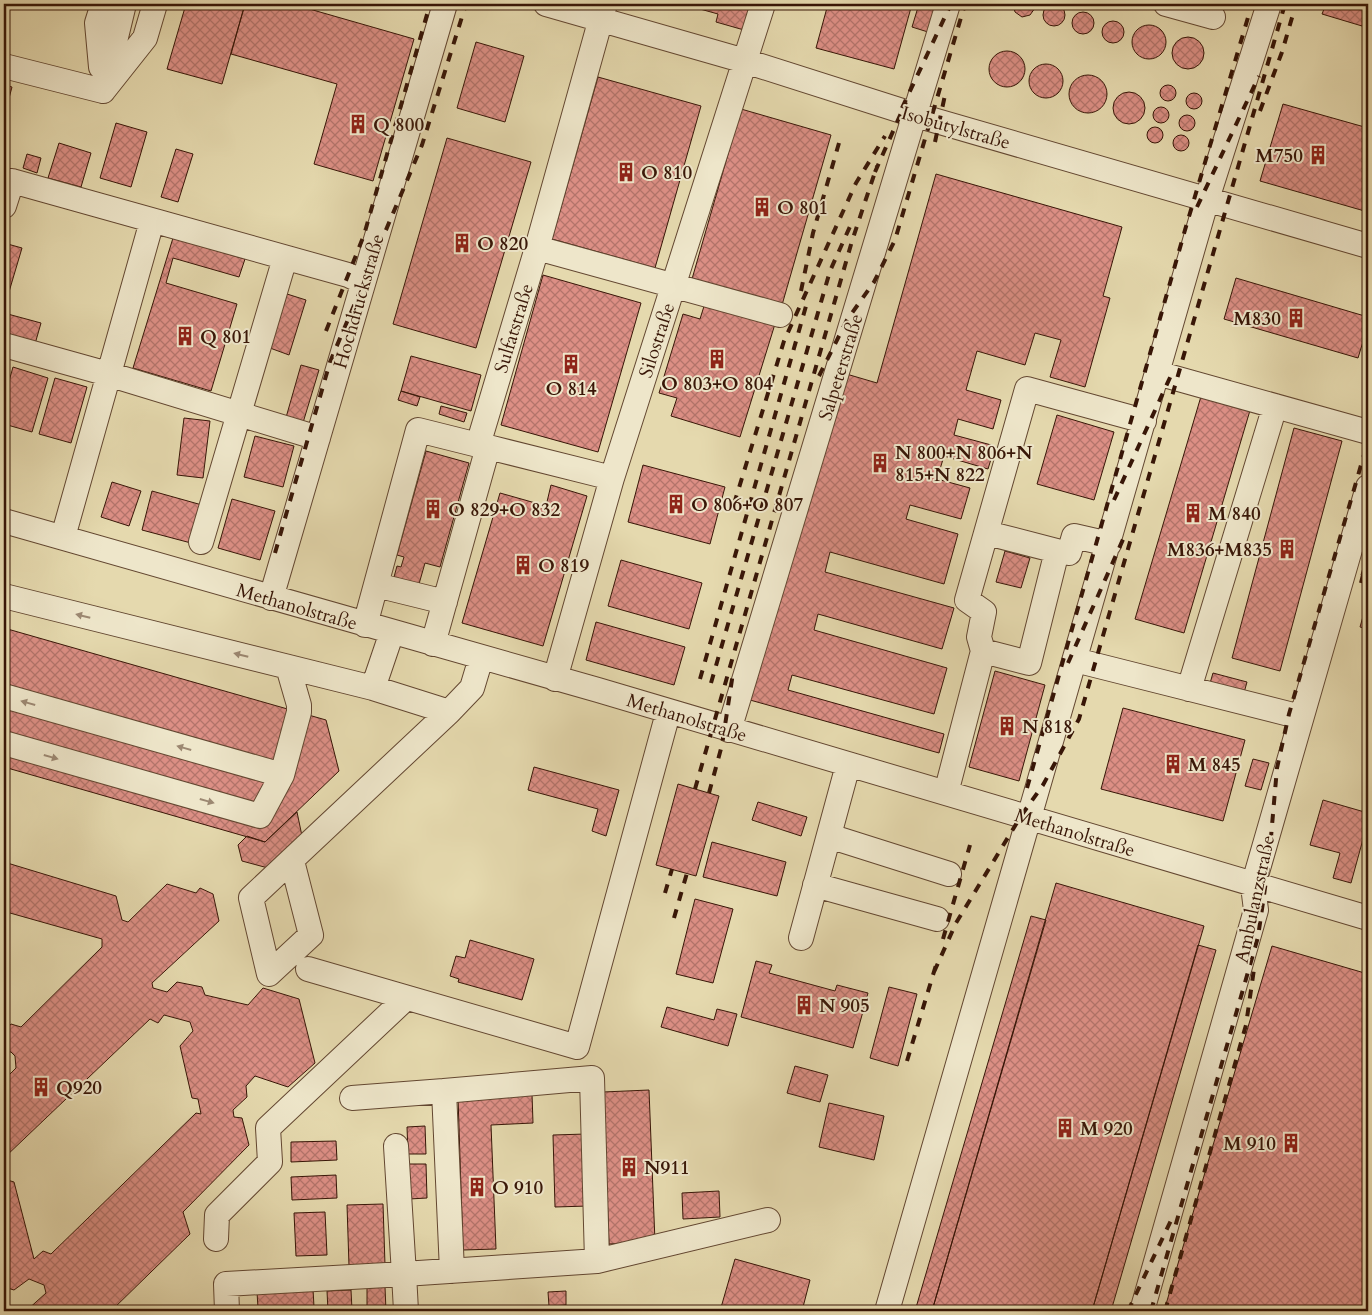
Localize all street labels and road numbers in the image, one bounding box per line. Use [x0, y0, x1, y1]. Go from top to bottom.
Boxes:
street label: Isobutylstraße [898, 100, 1013, 156]
street label: Hochdruckstraße [327, 231, 391, 372]
street label: Sulfatstraße [488, 280, 540, 376]
street label: Silostraße [633, 299, 681, 381]
street label: Salpeterstraße [812, 311, 870, 424]
street label: Methanolstraße [233, 577, 360, 637]
street label: Methanolstraße [623, 687, 750, 749]
street label: Methanolstraße [1011, 802, 1138, 864]
street label: Ambulanzstraße [1229, 833, 1281, 965]

